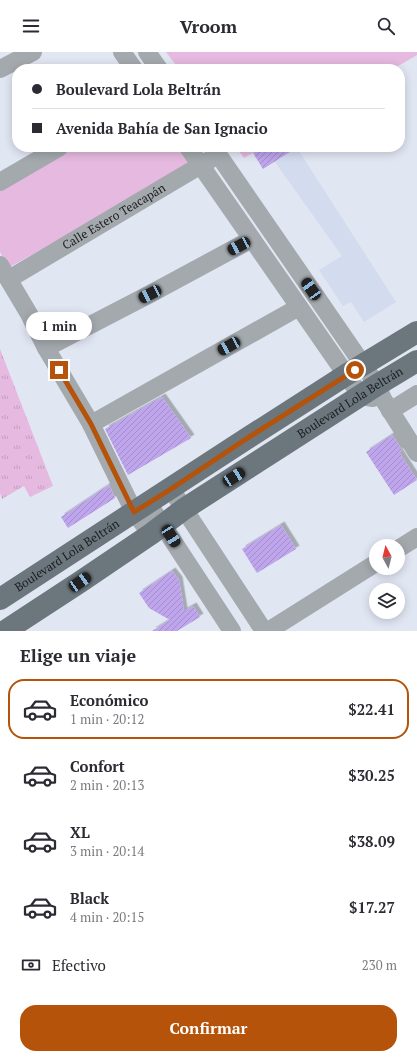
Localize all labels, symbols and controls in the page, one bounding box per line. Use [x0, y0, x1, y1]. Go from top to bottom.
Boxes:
text: Vroom [180, 14, 237, 38]
icon: menu [20, 15, 42, 37]
icon: search [375, 15, 397, 37]
text: Boulevard Lola Beltrán [56, 79, 221, 99]
text: Avenida Bahía de San Ignacio [56, 118, 268, 138]
street label: Calle Estero Teacapán [59, 180, 168, 253]
car [226, 235, 252, 257]
car [299, 276, 323, 302]
car [137, 283, 163, 305]
callout: 1 min [26, 312, 92, 340]
text: 1 min [41, 317, 77, 335]
car [216, 335, 242, 357]
route end [50, 361, 68, 379]
route start [346, 361, 364, 379]
street label: Boulevard Lola Beltrán [294, 363, 405, 441]
car [221, 465, 247, 489]
street label: Boulevard Lola Beltrán [12, 515, 122, 594]
car [159, 523, 183, 549]
north arrow [369, 539, 405, 575]
map controls [369, 539, 405, 619]
car [67, 570, 93, 594]
button: layers [369, 583, 405, 619]
text: Elige un viaje [20, 643, 136, 667]
text: Económico [70, 690, 148, 710]
icon: car [22, 691, 58, 727]
text: $22.41 [348, 699, 395, 719]
text: 1 min · 20:12 [70, 710, 144, 728]
text: Confort [70, 756, 125, 776]
icon: car [22, 757, 58, 793]
text: $30.25 [348, 765, 395, 785]
text: 2 min · 20:13 [70, 776, 144, 794]
text: XL [70, 822, 90, 842]
icon: car [22, 823, 58, 859]
text: $38.09 [348, 831, 395, 851]
text: 3 min · 20:14 [70, 842, 144, 860]
text: Black [70, 888, 109, 908]
icon: car [22, 889, 58, 925]
text: $17.27 [349, 897, 395, 917]
text: 4 min · 20:15 [70, 908, 144, 926]
icon: cash [20, 954, 42, 976]
text: Efectivo [52, 955, 106, 975]
text: 230 m [362, 956, 397, 974]
button: Confirmar [20, 1005, 397, 1051]

